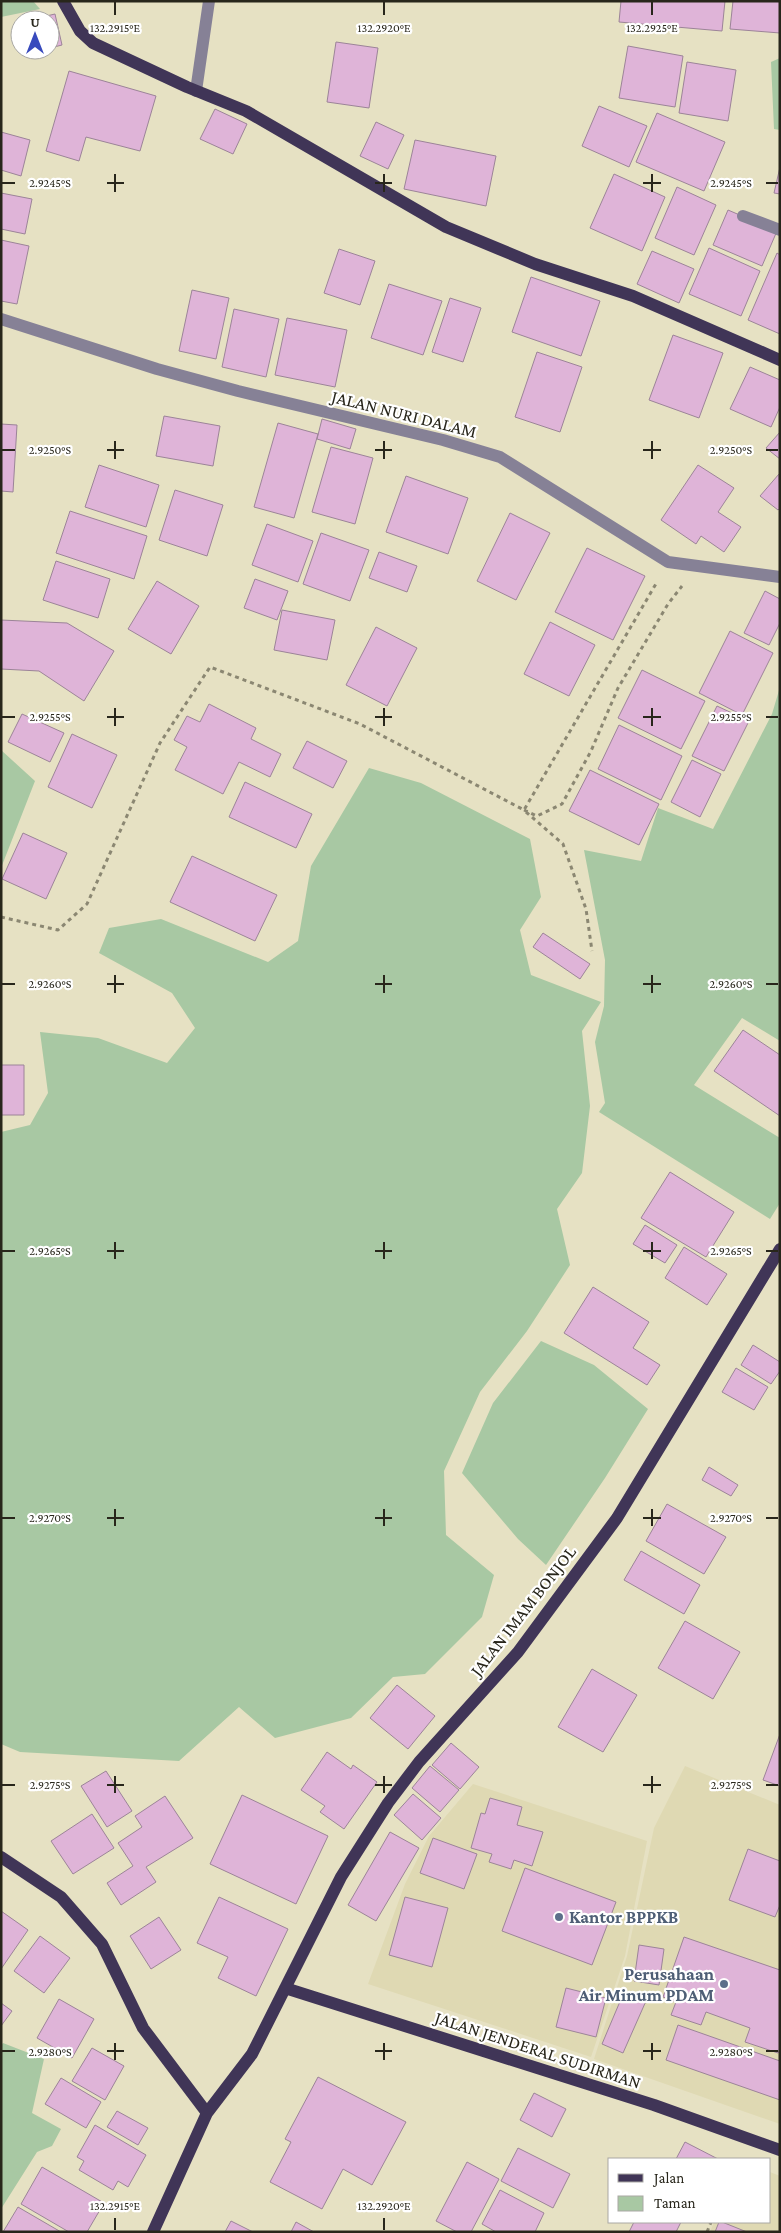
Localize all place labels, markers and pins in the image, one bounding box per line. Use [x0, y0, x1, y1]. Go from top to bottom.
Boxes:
place label: Kantor BPPKB [569, 1907, 678, 1927]
marker: Kantor BPPKB [553, 1911, 565, 1923]
place label: Perusahaan Air Minum PDAM [578, 1964, 715, 2005]
marker: Perusahaan Air Minum PDAM [718, 1978, 730, 1990]

